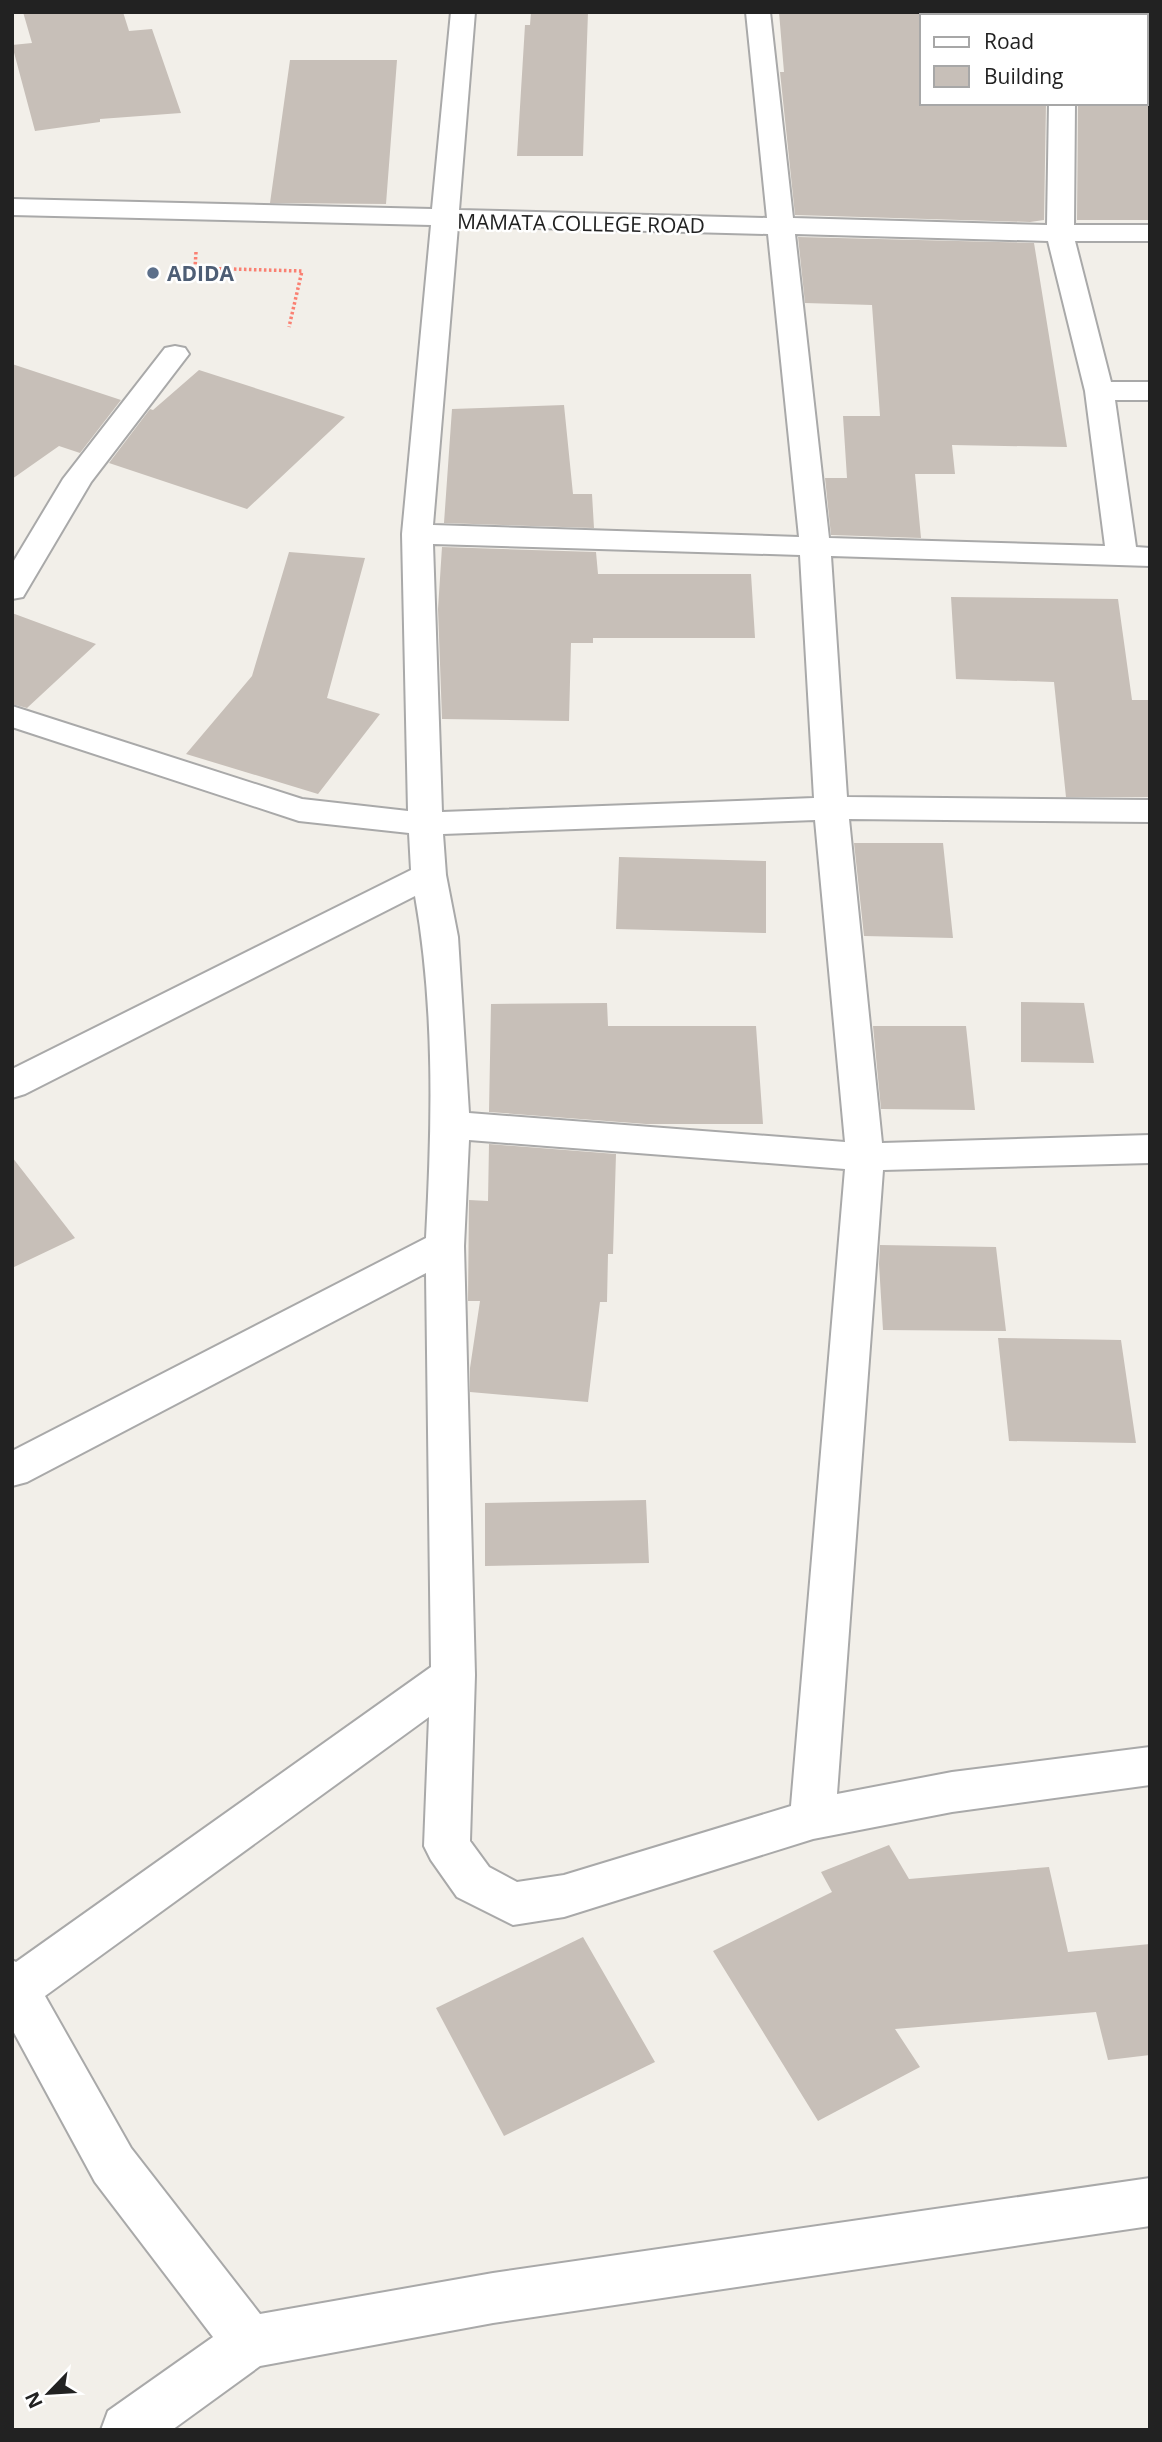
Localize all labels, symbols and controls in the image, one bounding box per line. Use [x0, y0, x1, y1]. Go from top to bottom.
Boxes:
legend [920, 14, 1148, 105]
text: Road [984, 27, 1034, 55]
text: Building [984, 62, 1063, 90]
street label: MAMATA COLLEGE ROAD [457, 207, 705, 239]
place label: ADIDA [167, 259, 235, 287]
marker: ADIDA [145, 265, 161, 281]
north arrow [14, 2358, 84, 2428]
text: N [19, 2388, 49, 2413]

